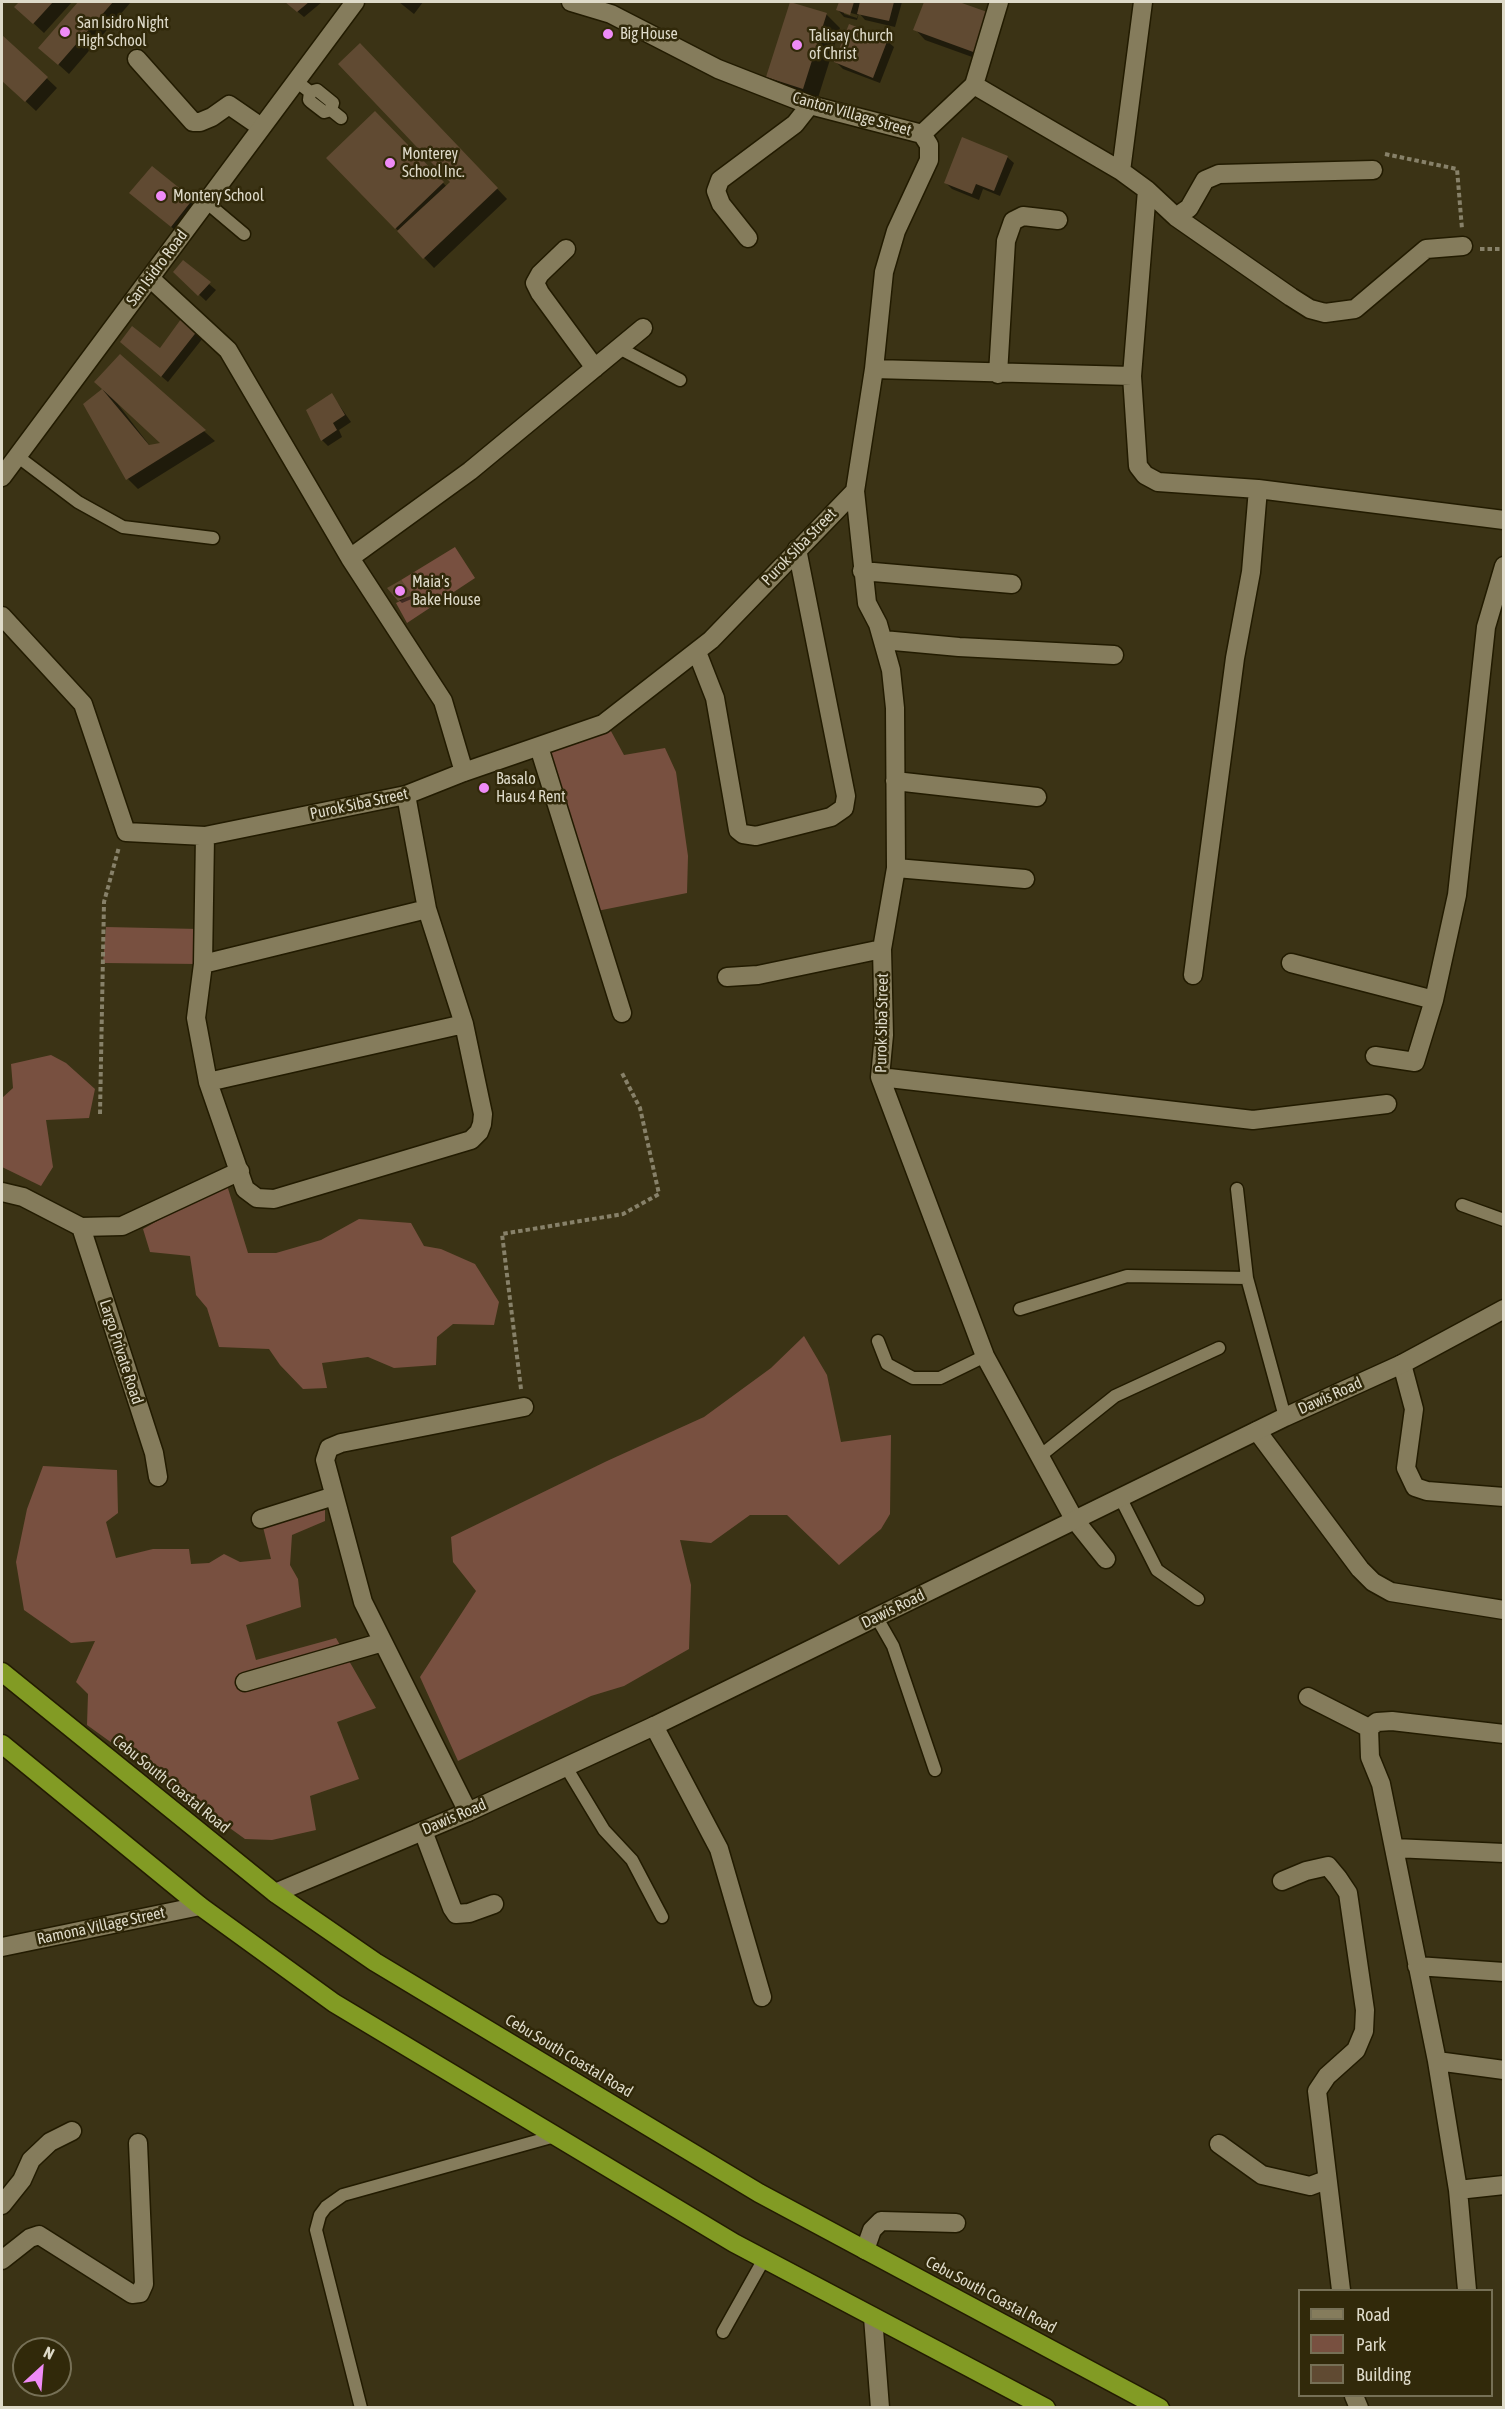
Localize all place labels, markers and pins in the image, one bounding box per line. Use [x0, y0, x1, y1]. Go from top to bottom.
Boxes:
place label: San Isidro Night High School [77, 13, 169, 51]
place label: Big House [620, 24, 678, 44]
marker: San Isidro Night High School [58, 25, 72, 39]
place label: Talisay Church of Christ [809, 26, 893, 64]
marker: Big House [601, 27, 615, 41]
marker: Talisay Church of Christ [790, 38, 804, 52]
place label: Monterey School Inc. [402, 144, 464, 182]
marker: Monterey School Inc. [383, 156, 397, 170]
place label: Montery School [173, 186, 264, 206]
marker: Montery School [154, 189, 168, 203]
place label: Maia's Bake House [412, 572, 481, 610]
marker: Maia's Bake House [393, 584, 407, 598]
place label: Basalo Haus 4 Rent [496, 769, 566, 807]
marker: Basalo Haus 4 Rent [477, 781, 491, 795]

